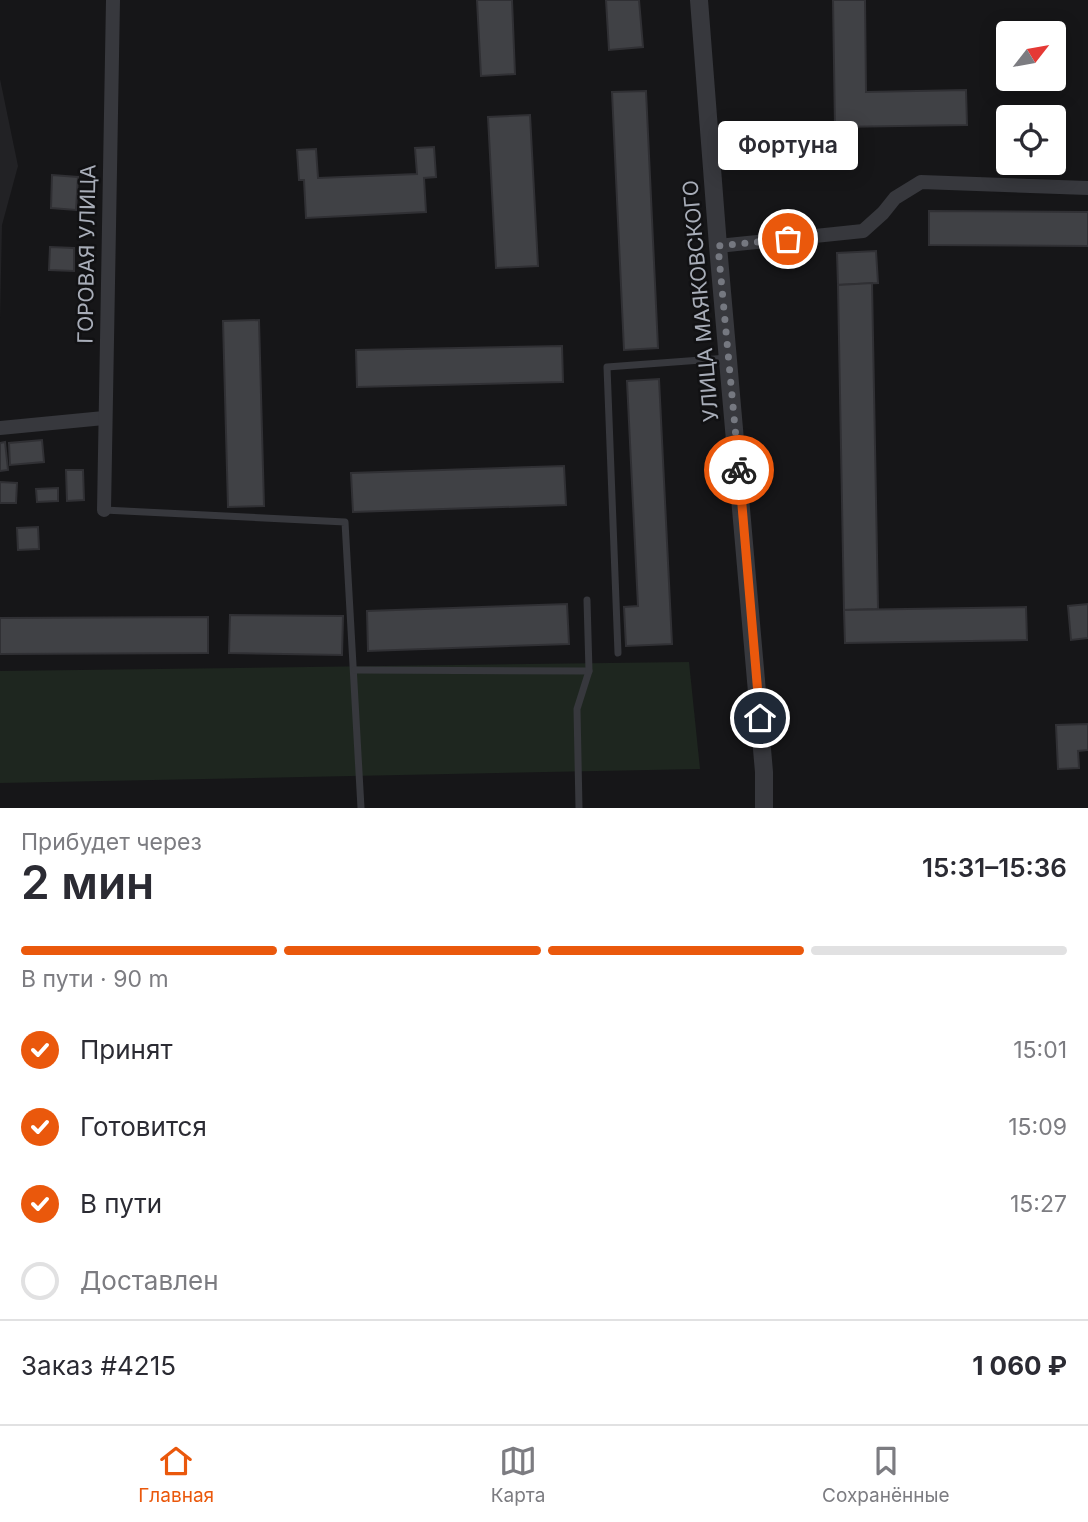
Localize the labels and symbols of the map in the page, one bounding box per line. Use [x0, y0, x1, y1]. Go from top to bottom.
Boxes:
north arrow [996, 21, 1066, 91]
callout: Фортуна [718, 120, 858, 169]
street label: ГОРОВАЯ УЛИЦА [72, 164, 101, 344]
street label: УЛИЦА МАЯКОВСКОГО [677, 179, 724, 423]
pin [758, 209, 818, 269]
courier [704, 435, 774, 505]
pin [730, 688, 790, 748]

